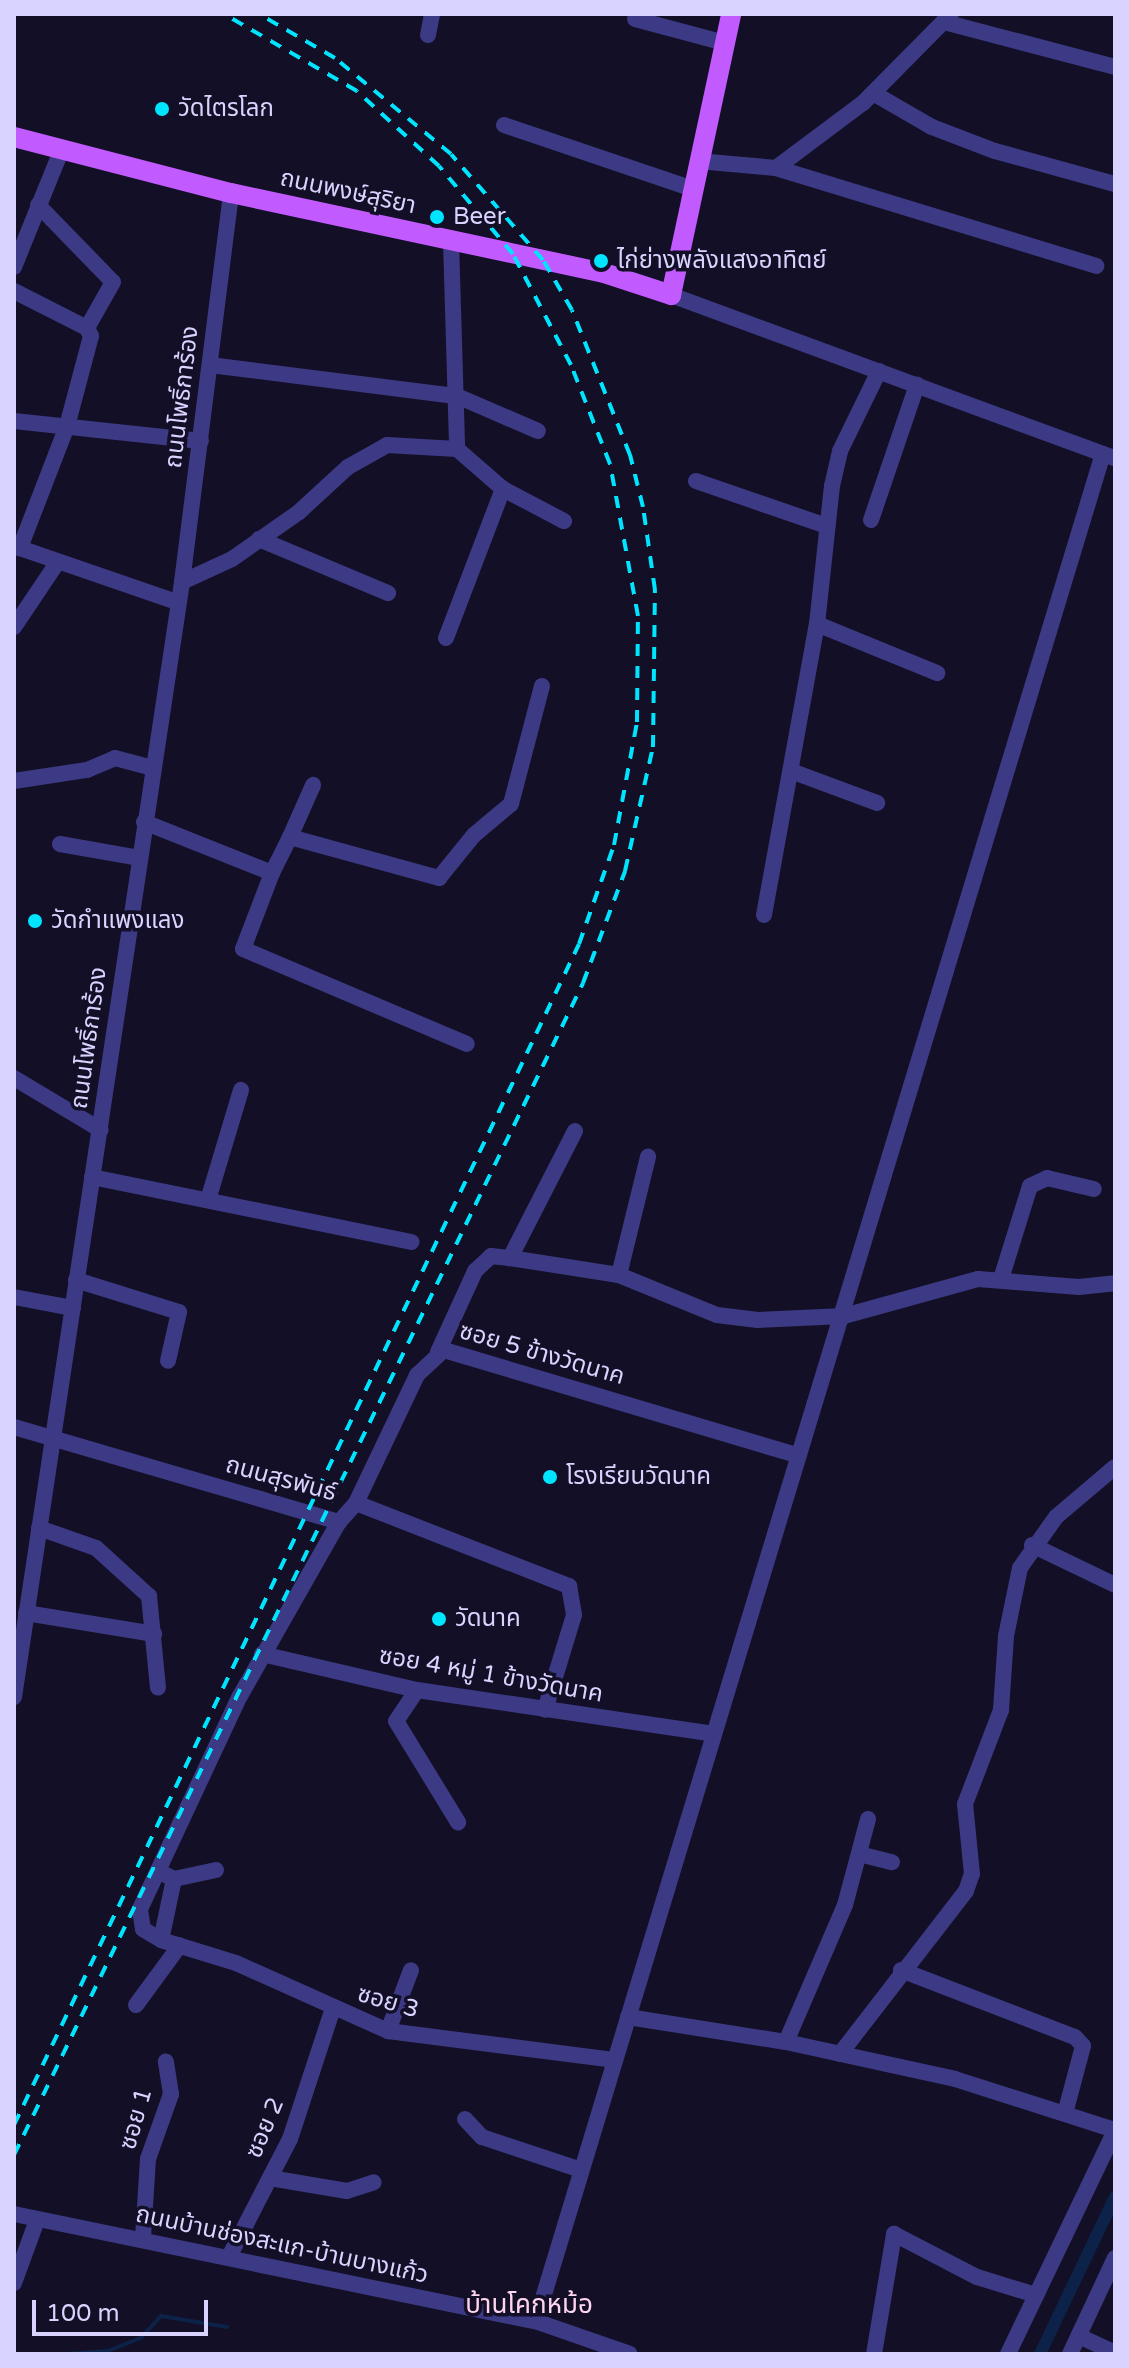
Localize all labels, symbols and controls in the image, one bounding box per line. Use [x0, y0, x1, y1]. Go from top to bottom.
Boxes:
place label: วัดไตรโลก [178, 95, 274, 123]
marker: วัดไตรโลก [153, 100, 171, 118]
street label: ถนนพงษ์สุริยา [277, 164, 419, 220]
place label: Beer [453, 203, 506, 231]
marker: Beer [428, 208, 446, 226]
place label: ไก่ย่างพลังแสงอาทิตย์ [617, 247, 827, 275]
marker: ไก่ย่างพลังแสงอาทิตย์ [592, 252, 610, 270]
street label: ถนนโพธิ์การ้อง [159, 324, 205, 470]
place label: วัดกำแพงแลง [51, 907, 184, 935]
marker: วัดกำแพงแลง [26, 912, 44, 930]
street label: ถนนโพธิ์การ้อง [65, 965, 113, 1111]
street label: ซอย 5 ข้างวัดนาค [456, 1317, 628, 1391]
street label: ถนนสุรพันธ์ [222, 1450, 340, 1508]
place label: โรงเรียนวัดนาค [566, 1463, 711, 1491]
marker: โรงเรียนวัดนาค [541, 1468, 559, 1486]
place label: วัดนาค [455, 1605, 521, 1633]
marker: วัดนาค [430, 1610, 448, 1628]
street label: ซอย 4 หมู่ 1 ข้างวัดนาค [377, 1641, 605, 1709]
street label: ซอย 3 [354, 1980, 422, 2024]
street label: ซอย 1 [114, 2085, 158, 2153]
street label: ซอย 2 [239, 2094, 291, 2162]
street label: ถนนบ้านช่องสะแก-บ้านบางแก้ว [133, 2200, 431, 2290]
scale bar [36, 2284, 212, 2334]
district label: บ้านโคกหม้อ [465, 2289, 593, 2321]
text: 100 m [46, 2299, 120, 2328]

